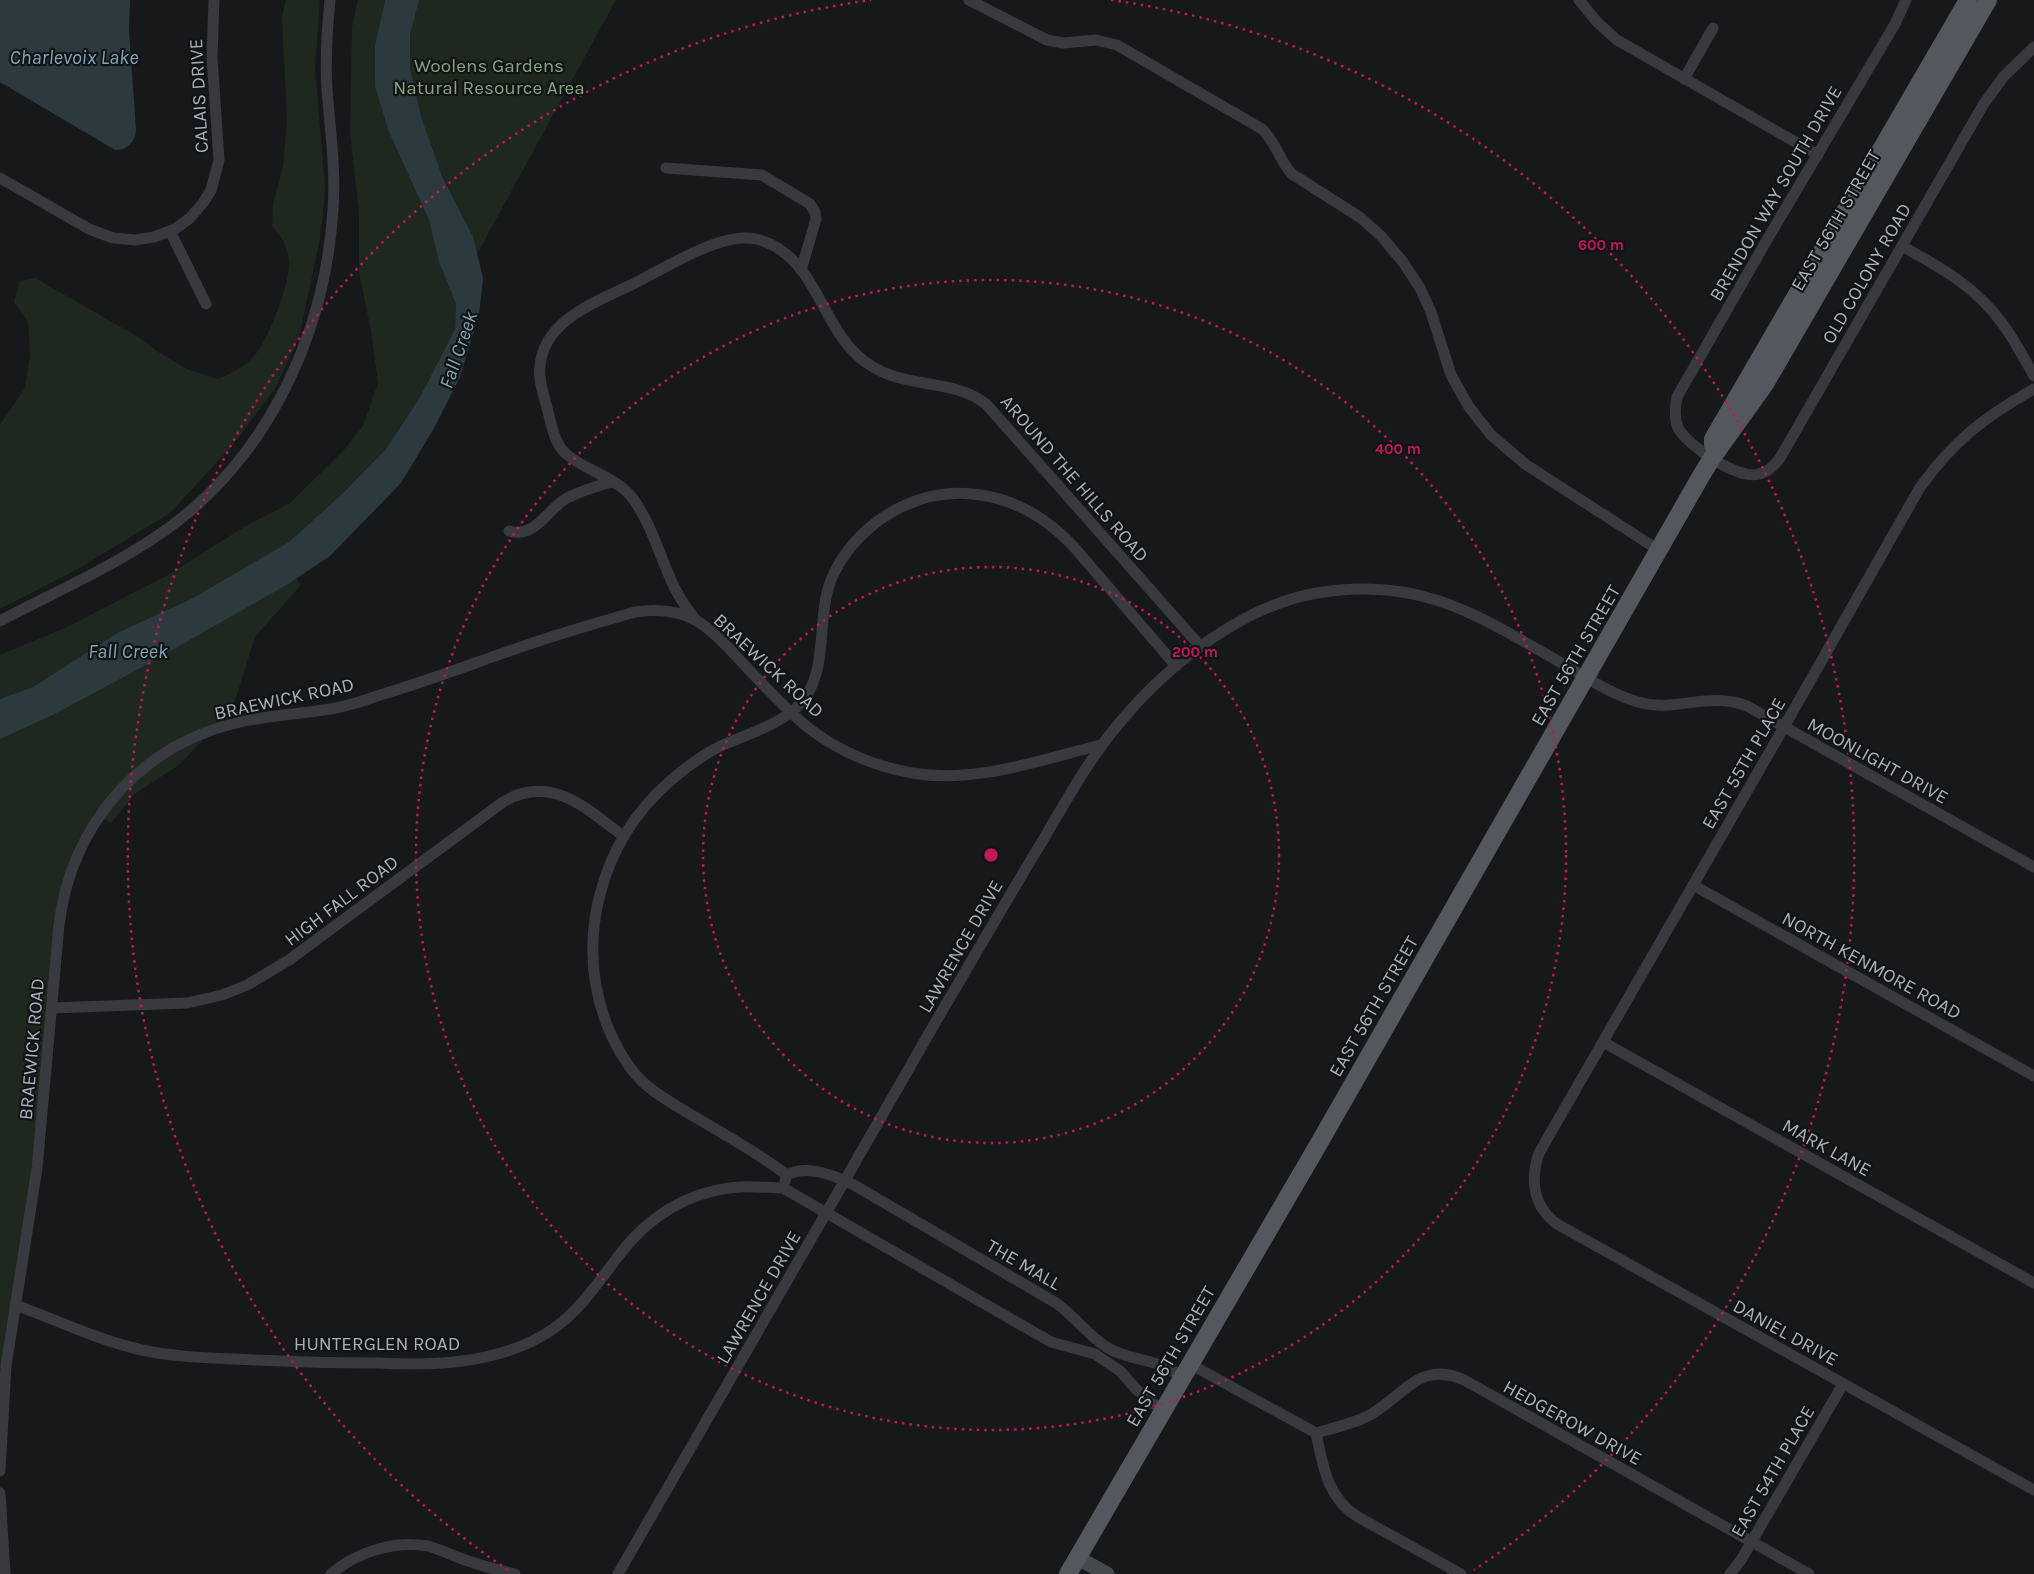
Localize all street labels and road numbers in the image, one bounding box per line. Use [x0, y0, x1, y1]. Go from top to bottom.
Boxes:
street label: CALAIS DRIVE [185, 38, 213, 154]
street label: BRENDON WAY SOUTH DRIVE [1705, 82, 1847, 305]
street label: EAST 56TH STREET [1787, 146, 1885, 295]
street label: OLD COLONY ROAD [1818, 199, 1916, 348]
street label: AROUND THE HILLS ROAD [996, 391, 1153, 567]
street label: EAST 56TH STREET [1527, 581, 1625, 730]
street label: BRAEWICK ROAD [709, 609, 828, 722]
street label: BRAEWICK ROAD [212, 673, 356, 725]
street label: EAST 55TH PLACE [1697, 694, 1790, 833]
street label: MOONLIGHT DRIVE [1803, 713, 1952, 809]
street label: HIGH FALL ROAD [280, 851, 403, 951]
street label: LAWRENCE DRIVE [914, 876, 1008, 1017]
street label: NORTH KENMORE ROAD [1778, 907, 1965, 1024]
street label: EAST 56TH STREET [1325, 932, 1423, 1081]
street label: BRAEWICK ROAD [15, 977, 49, 1121]
street label: MARK LANE [1778, 1114, 1875, 1181]
street label: LAWRENCE DRIVE [712, 1227, 806, 1368]
street label: THE MALL [982, 1235, 1065, 1295]
street label: EAST 56TH STREET [1122, 1282, 1220, 1431]
street label: DANIEL DRIVE [1729, 1295, 1842, 1371]
street label: HUNTERGLEN ROAD [294, 1333, 460, 1355]
street label: HEDGEROW DRIVE [1499, 1376, 1646, 1470]
street label: EAST 54TH PLACE [1726, 1402, 1819, 1541]

